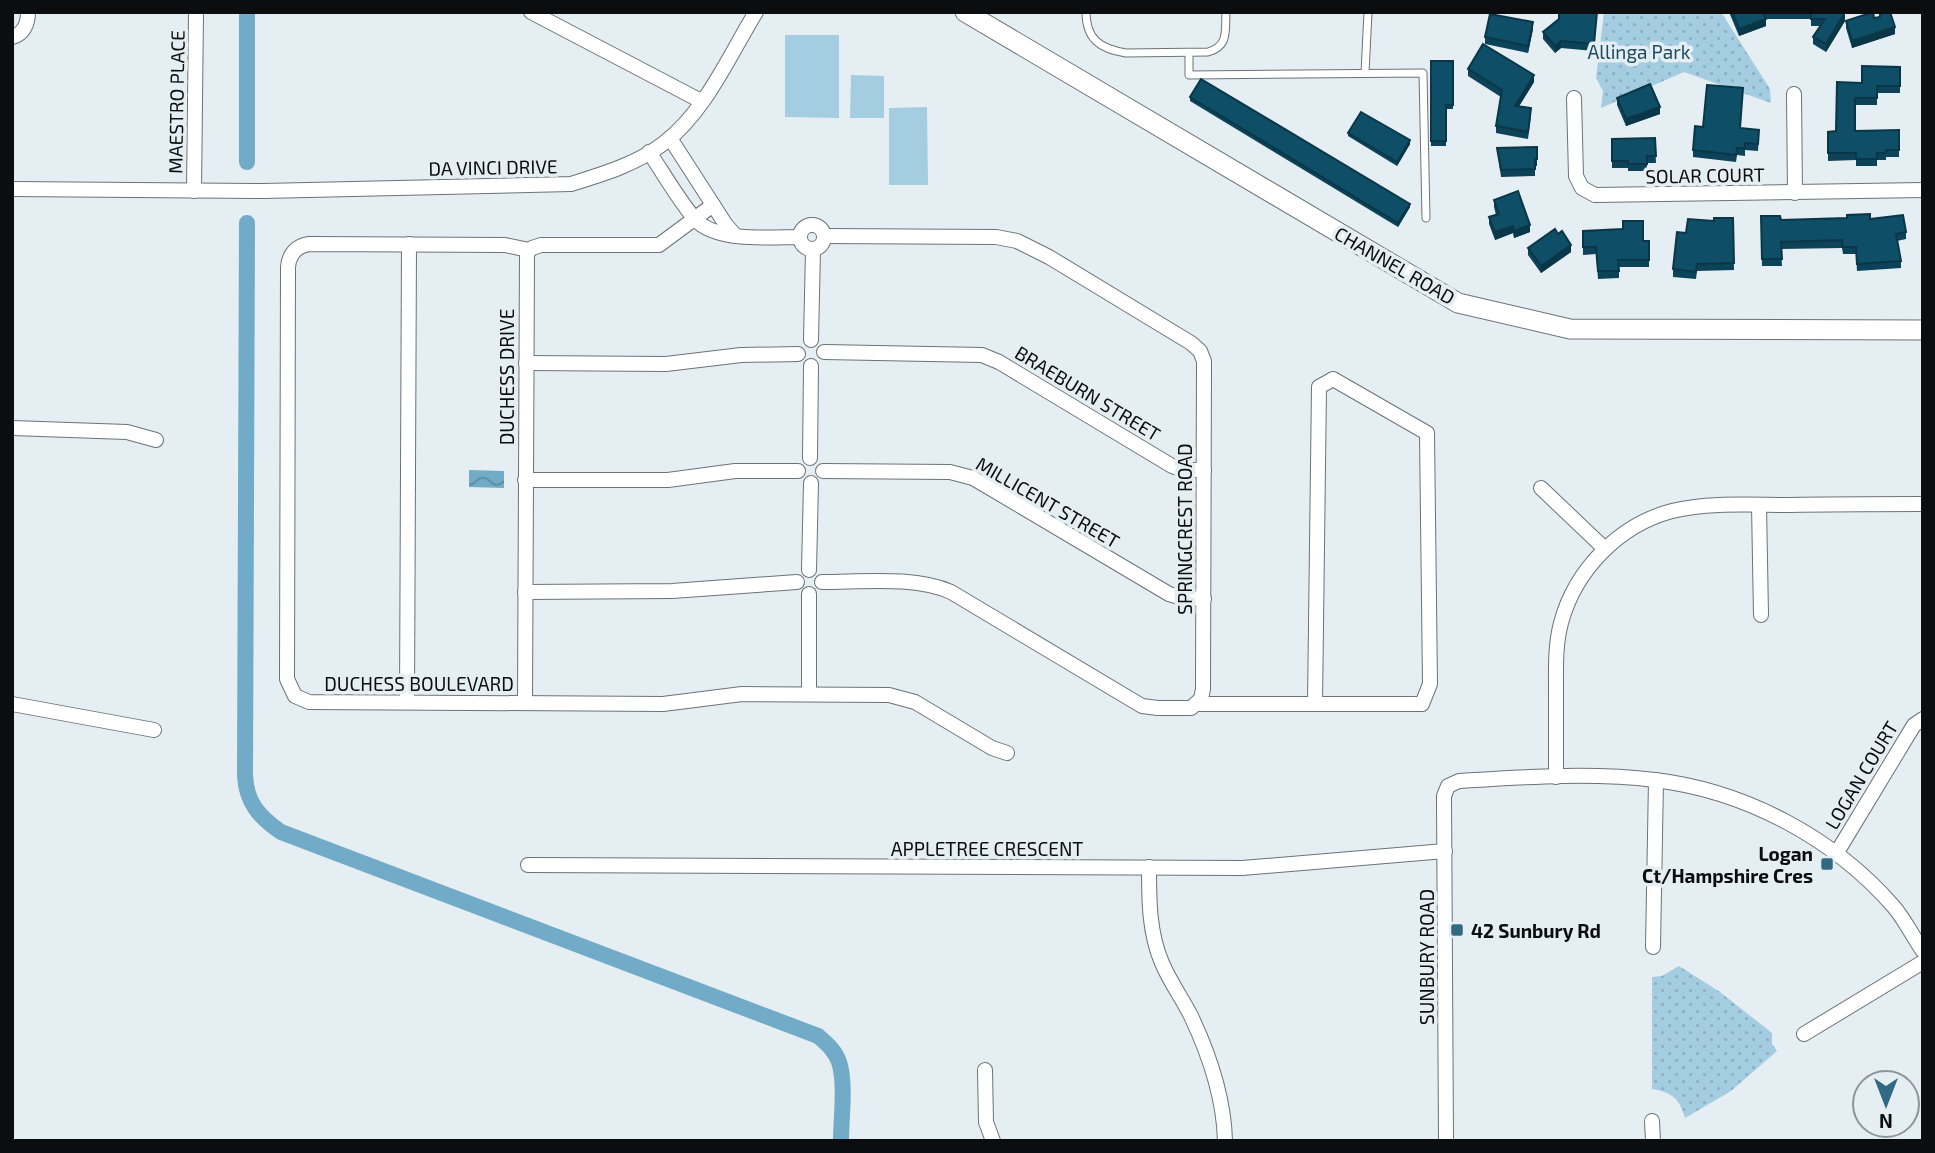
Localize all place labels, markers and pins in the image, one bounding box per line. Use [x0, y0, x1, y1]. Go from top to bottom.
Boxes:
place label: Logan Ct/Hampshire Cres [1642, 842, 1813, 887]
marker: Logan Ct/Hampshire Cres [1819, 856, 1835, 872]
place label: 42 Sunbury Rd [1471, 919, 1601, 943]
marker: 42 Sunbury Rd [1449, 922, 1465, 938]

